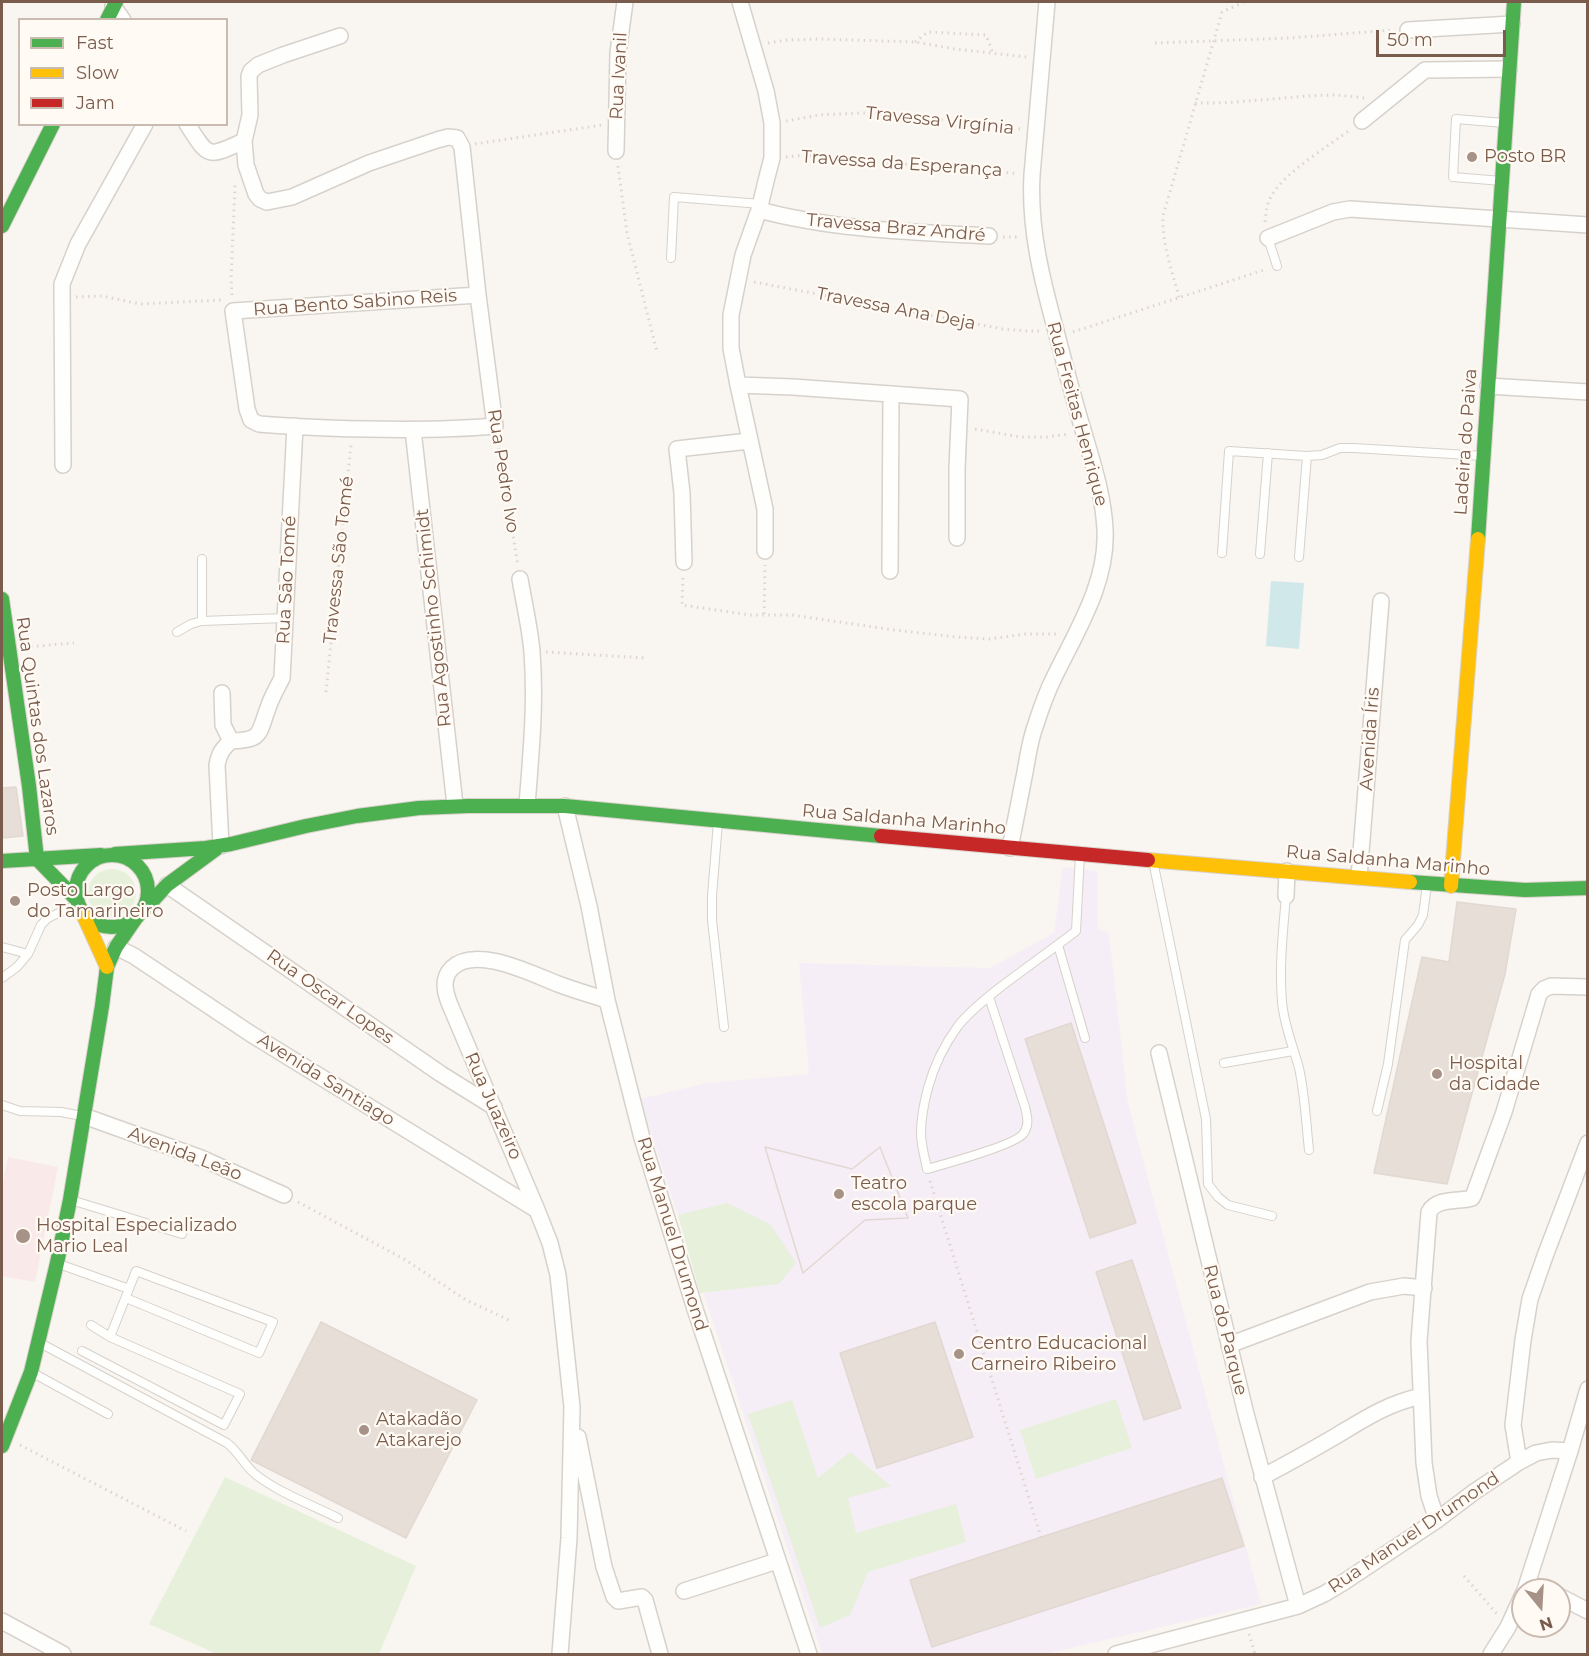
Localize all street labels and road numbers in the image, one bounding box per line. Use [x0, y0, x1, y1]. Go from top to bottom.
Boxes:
street label: Rua Ivanil [606, 32, 632, 120]
street label: Travessa Virgínia [865, 102, 1015, 140]
street label: Travessa da Esperança [801, 146, 1003, 182]
street label: Travessa Braz André [805, 209, 987, 247]
street label: Travessa Ana Deja [815, 283, 977, 335]
street label: Rua Bento Sabino Reis [252, 285, 458, 321]
street label: Rua Freitas Henrique [1042, 319, 1112, 509]
street label: Ladeira do Paiva [1450, 368, 1482, 516]
street label: Rua Pedro Ivo [483, 407, 523, 535]
street label: Travessa São Tomé [319, 475, 359, 645]
street label: Rua Agostinho Schimidt [412, 508, 456, 728]
street label: Rua Sāo Tomé [273, 515, 301, 645]
street label: Rua Quintas dos Lazaros [11, 615, 63, 837]
street label: Avenida Íris [1356, 687, 1384, 791]
street label: Rua Saldanha Marinho [801, 800, 1007, 840]
street label: Rua Saldanha Marinho [1285, 841, 1491, 881]
street label: Rua Oscar Lopes [262, 945, 398, 1049]
street label: Avenida Santiago [253, 1029, 399, 1131]
street label: Rua Juazeiro [460, 1049, 526, 1163]
street label: Avenida Leão [125, 1122, 245, 1186]
street label: Rua Manuel Drumond [632, 1134, 712, 1334]
street label: Rua do Parque [1198, 1262, 1252, 1398]
street label: Rua Manuel Drumond [1324, 1468, 1504, 1598]

